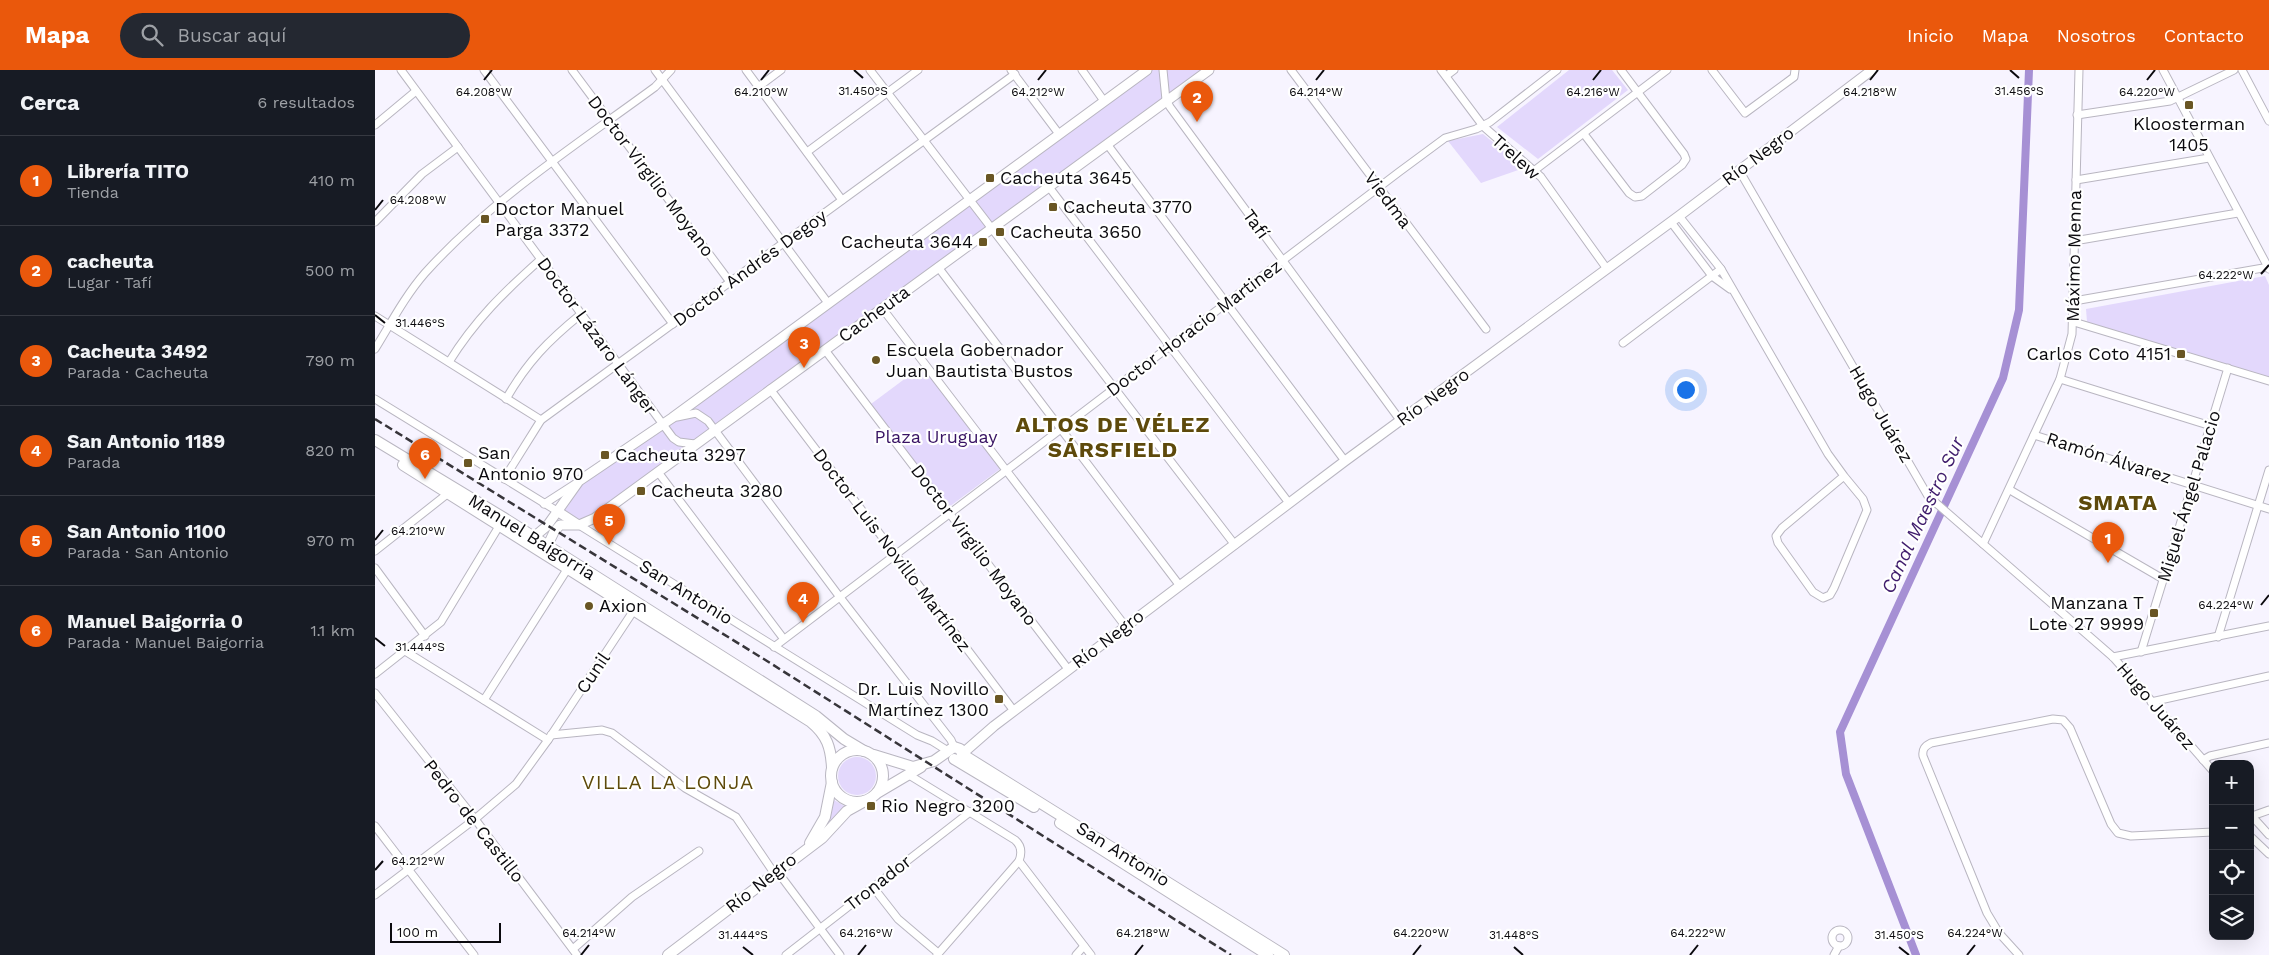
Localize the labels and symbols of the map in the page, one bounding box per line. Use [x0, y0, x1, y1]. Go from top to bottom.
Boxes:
pin: 2 [1181, 81, 1213, 122]
text: 31.450°S [838, 84, 888, 98]
text: 31.456°S [1994, 84, 2044, 98]
text: 64.208°W [456, 85, 513, 99]
text: 64.210°W [734, 85, 788, 99]
text: 64.212°W [1011, 85, 1065, 99]
text: 64.214°W [1289, 85, 1343, 99]
text: 64.216°W [1566, 85, 1620, 99]
text: 64.218°W [1843, 85, 1897, 99]
text: 64.220°W [2119, 85, 2176, 99]
street label: Doctor Virgilio Moyano [584, 91, 719, 261]
marker: Kloosterman 1405 [2183, 99, 2195, 111]
place label: Kloosterman 1405 [2133, 113, 2245, 155]
street label: Río Negro [1718, 122, 1798, 189]
street label: Trelew [1488, 129, 1545, 184]
place label: Cacheuta 3645 [1000, 167, 1132, 188]
street label: Viedma [1360, 167, 1416, 232]
marker: Cacheuta 3645 [984, 172, 996, 184]
street label: Máximo Menna [2062, 190, 2085, 322]
text: 64.208°W [390, 193, 447, 207]
place label: Cacheuta 3770 [1063, 196, 1193, 217]
place label: Doctor Manuel Parga 3372 [495, 198, 624, 240]
marker: Cacheuta 3770 [1047, 201, 1059, 213]
street label: Doctor Andrés Degoy [669, 204, 831, 330]
street label: Tafí [1239, 205, 1274, 243]
marker: Doctor Manuel Parga 3372 [479, 213, 491, 225]
place label: Cacheuta 3650 [1010, 221, 1142, 242]
marker: Cacheuta 3650 [994, 226, 1006, 238]
place label: Cacheuta 3644 [841, 231, 973, 252]
marker: Cacheuta 3644 [977, 236, 989, 248]
street label: Doctor Lázaro Lánger [533, 253, 662, 419]
street label: Doctor Horacio Martinez [1102, 255, 1285, 400]
text: 64.222°W [2198, 268, 2254, 282]
street label: Cacheuta [834, 281, 913, 346]
text: 31.446°S [395, 316, 445, 330]
pin: 3 [788, 327, 820, 368]
place label: Escuela Gobernador Juan Bautista Bustos [886, 339, 1073, 381]
place label: Carlos Coto 4151 [2026, 343, 2171, 364]
marker: Carlos Coto 4151 [2175, 348, 2187, 360]
marker: Escuela Gobernador Juan Bautista Bustos [870, 354, 882, 366]
street label: Hugo Juárez [1845, 361, 1918, 466]
street label: Río Negro [1392, 363, 1473, 430]
your location [1673, 377, 1699, 403]
street label: Miguel Ángel Palacio [2152, 408, 2225, 584]
district label: ALTOS DE VÉLEZ SÁRSFIELD [1016, 412, 1210, 462]
park label: Plaza Uruguay [875, 426, 998, 447]
street label: Ramón Álvarez [2044, 427, 2174, 488]
water label: Canal Maestro Sur [1876, 433, 1969, 597]
pin: 6 [409, 438, 441, 479]
place label: San Antonio 970 [478, 442, 584, 484]
place label: Cacheuta 3297 [615, 444, 746, 465]
street label: Doctor Luis Novillo Martínez [809, 444, 976, 655]
marker: Cacheuta 3297 [599, 449, 611, 461]
marker: San Antonio 970 [462, 457, 474, 469]
street label: Doctor Virgilio Moyano [907, 460, 1042, 630]
place label: Cacheuta 3280 [651, 480, 783, 501]
marker: Cacheuta 3280 [635, 485, 647, 497]
street label: Manuel Baigorria [465, 489, 600, 584]
district label: SMATA [2078, 490, 2158, 515]
pin: 5 [593, 504, 625, 545]
pin: 1 [2092, 522, 2124, 563]
text: 64.210°W [391, 524, 445, 538]
street label: San Antonio [636, 555, 737, 629]
pin: 4 [787, 582, 819, 623]
place label: Manzana T Lote 27 9999 [2029, 592, 2144, 634]
place label: Axion [599, 595, 647, 616]
text: 64.224°W [2198, 598, 2254, 612]
marker: Axion [583, 600, 595, 612]
street label: Río Negro [1068, 605, 1148, 672]
marker: Manzana T Lote 27 9999 [2148, 607, 2160, 619]
text: 31.444°S [395, 640, 445, 654]
street label: Cunil [571, 648, 614, 697]
street label: Hugo Juárez [2113, 658, 2200, 754]
place label: Dr. Luis Novillo Martínez 1300 [857, 678, 989, 720]
marker: Dr. Luis Novillo Martínez 1300 [993, 693, 1005, 705]
street label: Pedro de Castillo [420, 755, 529, 886]
district label: VILLA LA LONJA [582, 770, 754, 794]
place label: Rio Negro 3200 [881, 795, 1015, 816]
marker: Rio Negro 3200 [865, 800, 877, 812]
street label: San Antonio [1073, 817, 1174, 891]
street label: Río Negro [721, 848, 800, 917]
street label: Tronador [840, 850, 915, 915]
text: 64.212°W [391, 854, 445, 868]
scale bar [390, 920, 501, 943]
text: 64.214°W [562, 926, 616, 940]
text: 64.216°W [839, 926, 893, 940]
text: 64.218°W [1116, 926, 1170, 940]
text: 64.220°W [1393, 926, 1450, 940]
text: 64.222°W [1670, 926, 1726, 940]
text: 64.224°W [1947, 926, 2003, 940]
text: 31.444°S [718, 928, 768, 942]
text: 31.448°S [1489, 928, 1539, 942]
text: 31.450°S [1874, 928, 1924, 942]

